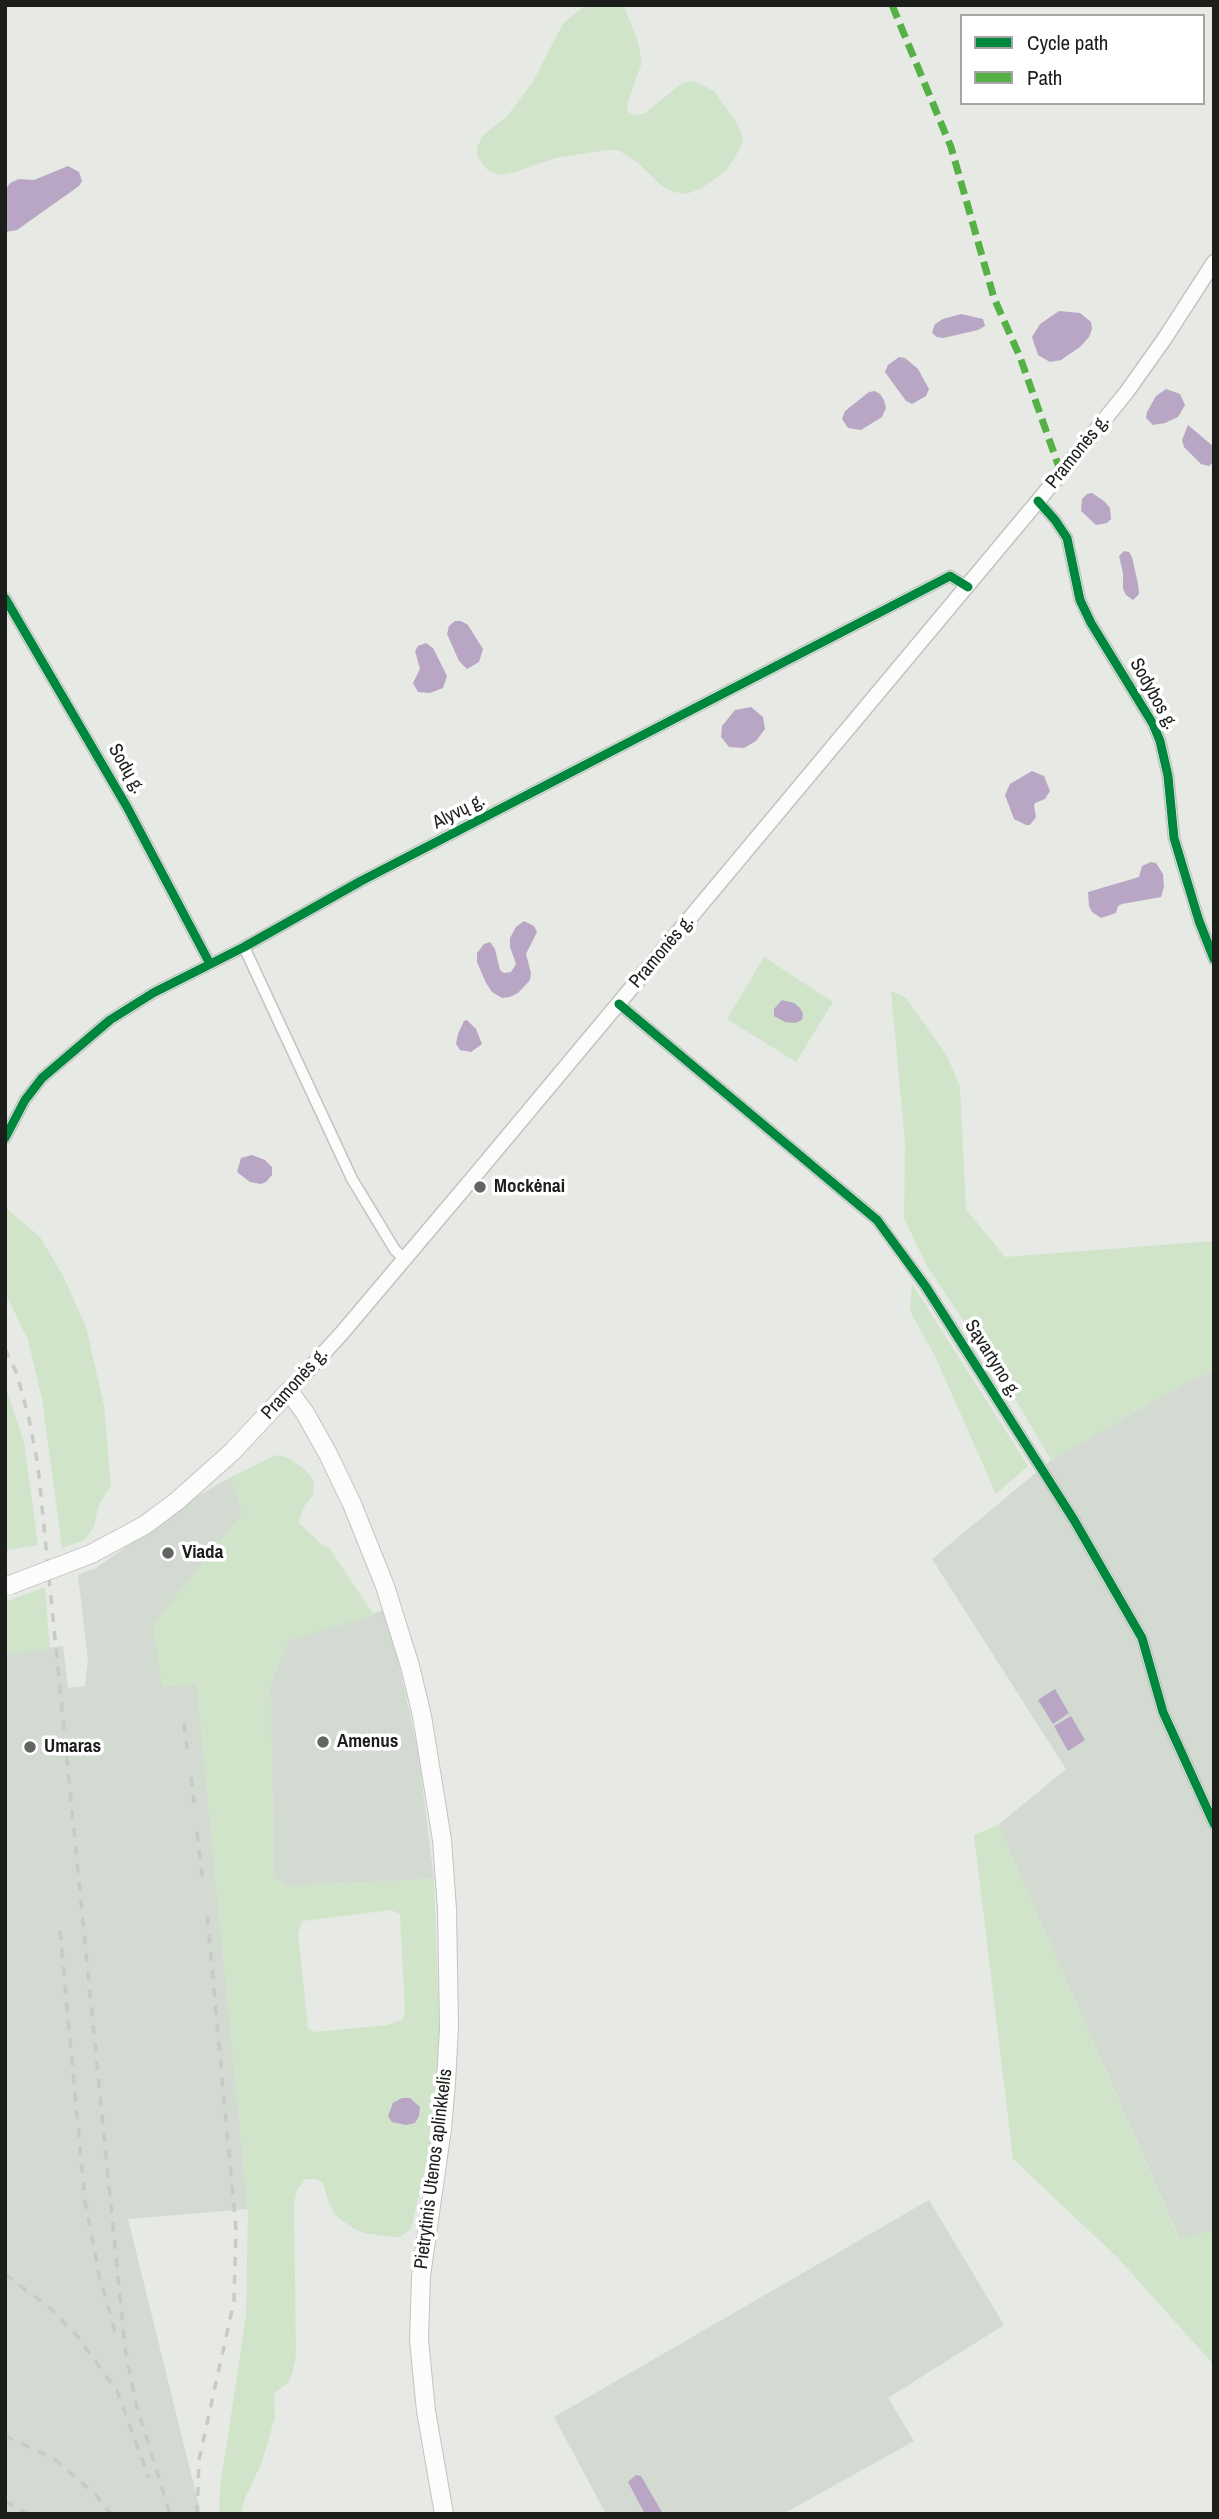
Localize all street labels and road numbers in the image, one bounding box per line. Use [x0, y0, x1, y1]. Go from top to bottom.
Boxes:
street label: Pramonės g. [1041, 411, 1115, 493]
street label: Sodybos g. [1124, 654, 1182, 734]
street label: Sodų g. [103, 740, 149, 798]
street label: Alyvų g. [429, 789, 489, 835]
street label: Pramonės g. [625, 911, 699, 993]
street label: Sąvartyno g. [959, 1316, 1025, 1402]
street label: Pramonės g. [257, 1344, 333, 1424]
street label: Pietrytinis Utenos aplinkkelis [410, 2067, 458, 2271]

